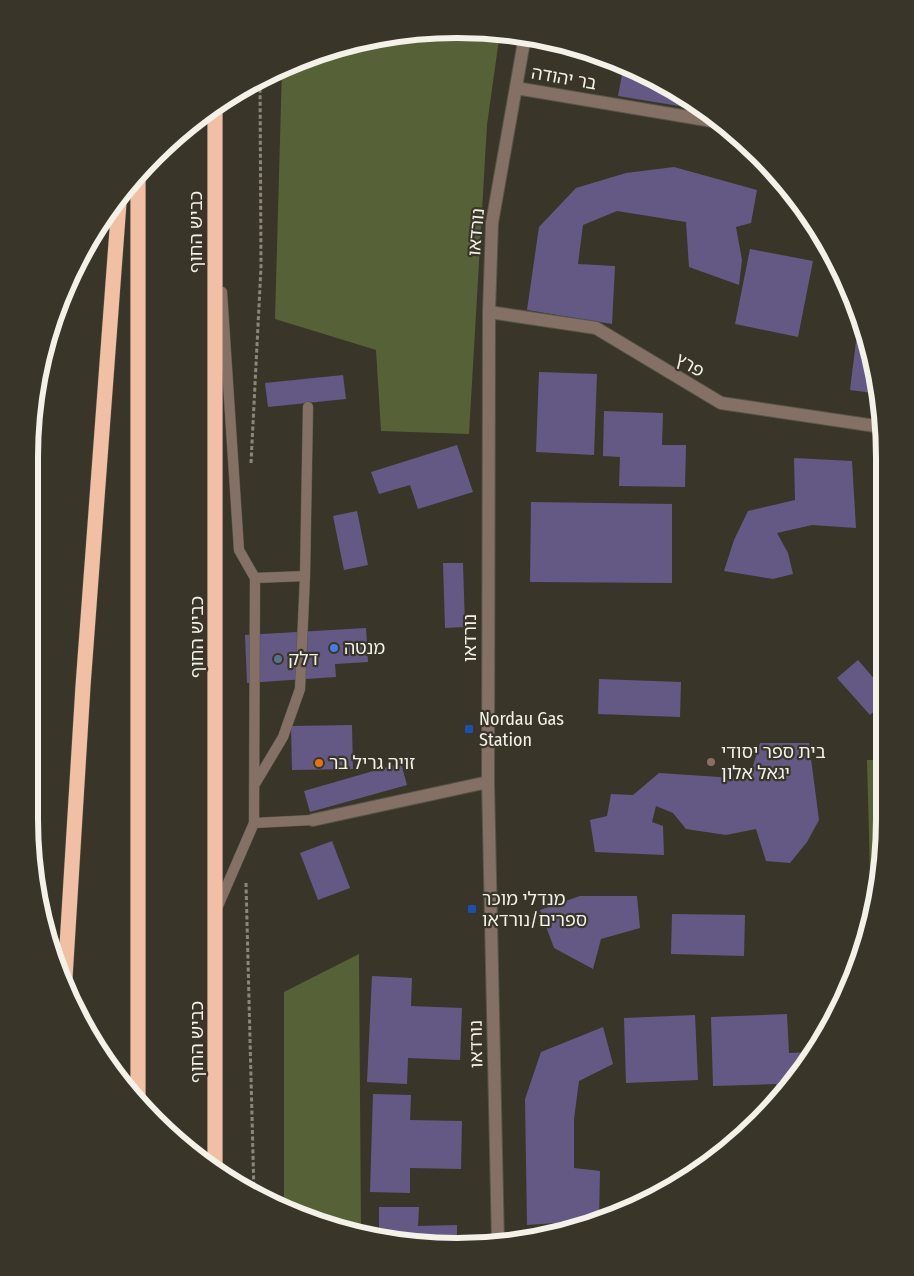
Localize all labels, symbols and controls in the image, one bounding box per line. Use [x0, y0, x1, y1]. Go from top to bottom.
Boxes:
street label: בר יהודה [530, 61, 598, 95]
street label: כביש החוף [185, 191, 207, 273]
street label: נורדאו [463, 207, 489, 257]
street label: פרץ [672, 348, 708, 382]
street label: כביש החוף [186, 596, 208, 678]
street label: נורדאו [459, 614, 481, 662]
place label: מנטה [344, 637, 385, 659]
marker: מנטה [328, 642, 340, 654]
place label: דלק [288, 648, 319, 670]
marker: דלק [272, 653, 284, 665]
place label: Nordau Gas Station [479, 708, 564, 751]
marker: Nordau Gas Station [463, 723, 475, 735]
place label: בית ספר יסודי יגאל אלון [721, 741, 826, 784]
place label: זויה גריל בר [329, 752, 415, 774]
marker: בית ספר יסודי יגאל אלון [705, 756, 717, 768]
marker: זויה גריל בר [313, 757, 325, 769]
place label: מנדלי מוכר ספרים/נורדאו [482, 888, 587, 931]
marker: מנדלי מוכר ספרים/נורדאו [466, 903, 478, 915]
street label: כביש החוף [186, 1001, 208, 1083]
street label: נורדאו [465, 1020, 487, 1068]

